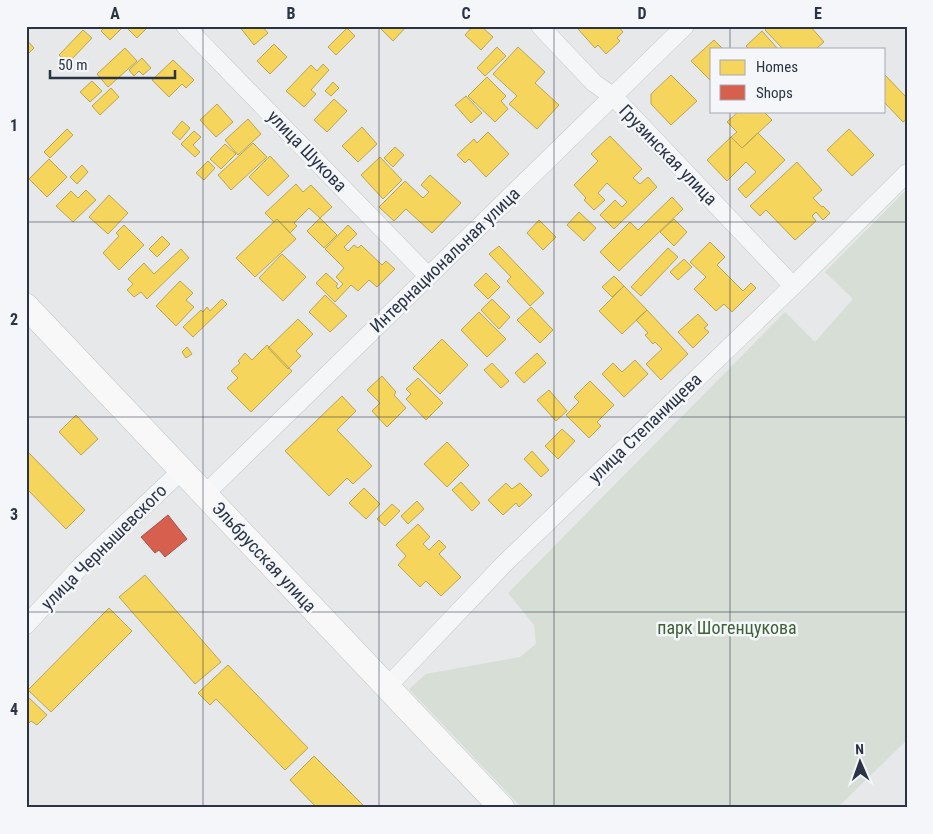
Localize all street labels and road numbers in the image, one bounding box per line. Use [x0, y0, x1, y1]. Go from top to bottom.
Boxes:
street label: Грузинская улица [615, 100, 722, 209]
street label: улица Шукова [263, 106, 351, 196]
street label: Интернациональная улица [366, 183, 524, 337]
street label: улица Степанищева [584, 368, 705, 487]
street label: улица Чернышевского [37, 480, 171, 614]
street label: Эльбрусская улица [208, 497, 321, 616]

